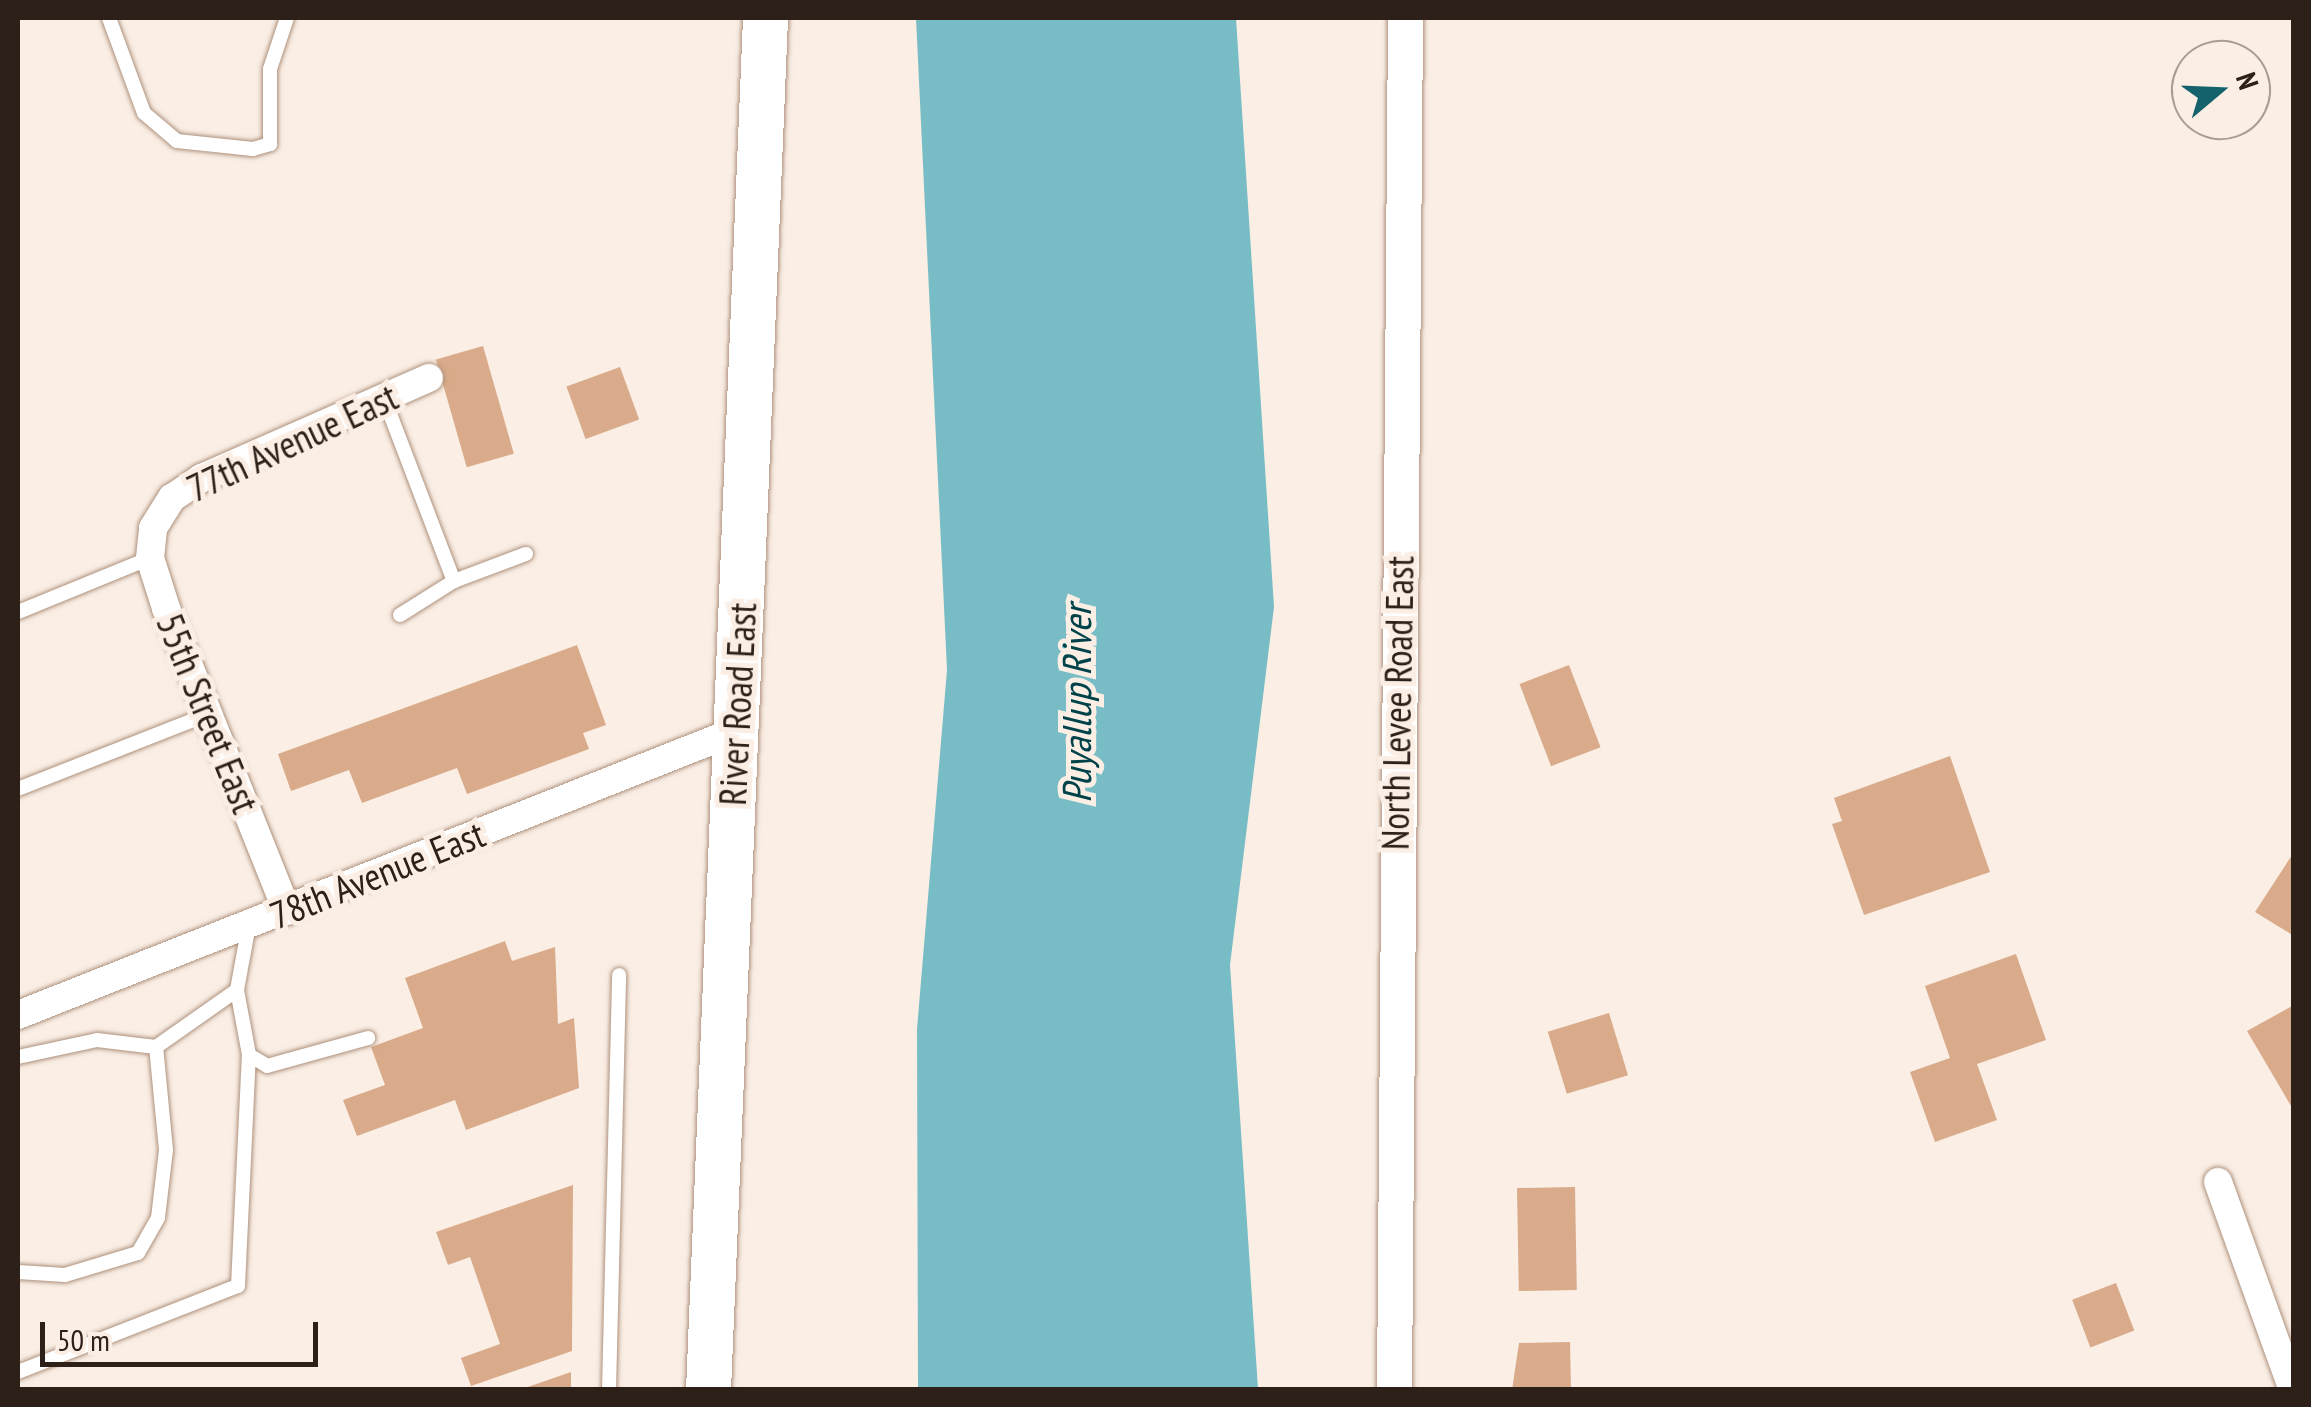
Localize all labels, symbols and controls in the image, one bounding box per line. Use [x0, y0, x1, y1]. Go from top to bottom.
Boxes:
north arrow [2171, 40, 2271, 140]
text: N [2228, 68, 2268, 94]
street label: 77th Avenue East [179, 373, 405, 511]
street label: North Levee Road East [1372, 556, 1422, 850]
street label: River Road East [709, 601, 765, 807]
water label: Puyallup River [1052, 605, 1100, 803]
street label: 55th Street East [147, 607, 269, 819]
street label: 78th Avenue East [263, 810, 491, 938]
scale bar [45, 1302, 322, 1364]
text: 50 m [57, 1320, 110, 1359]

